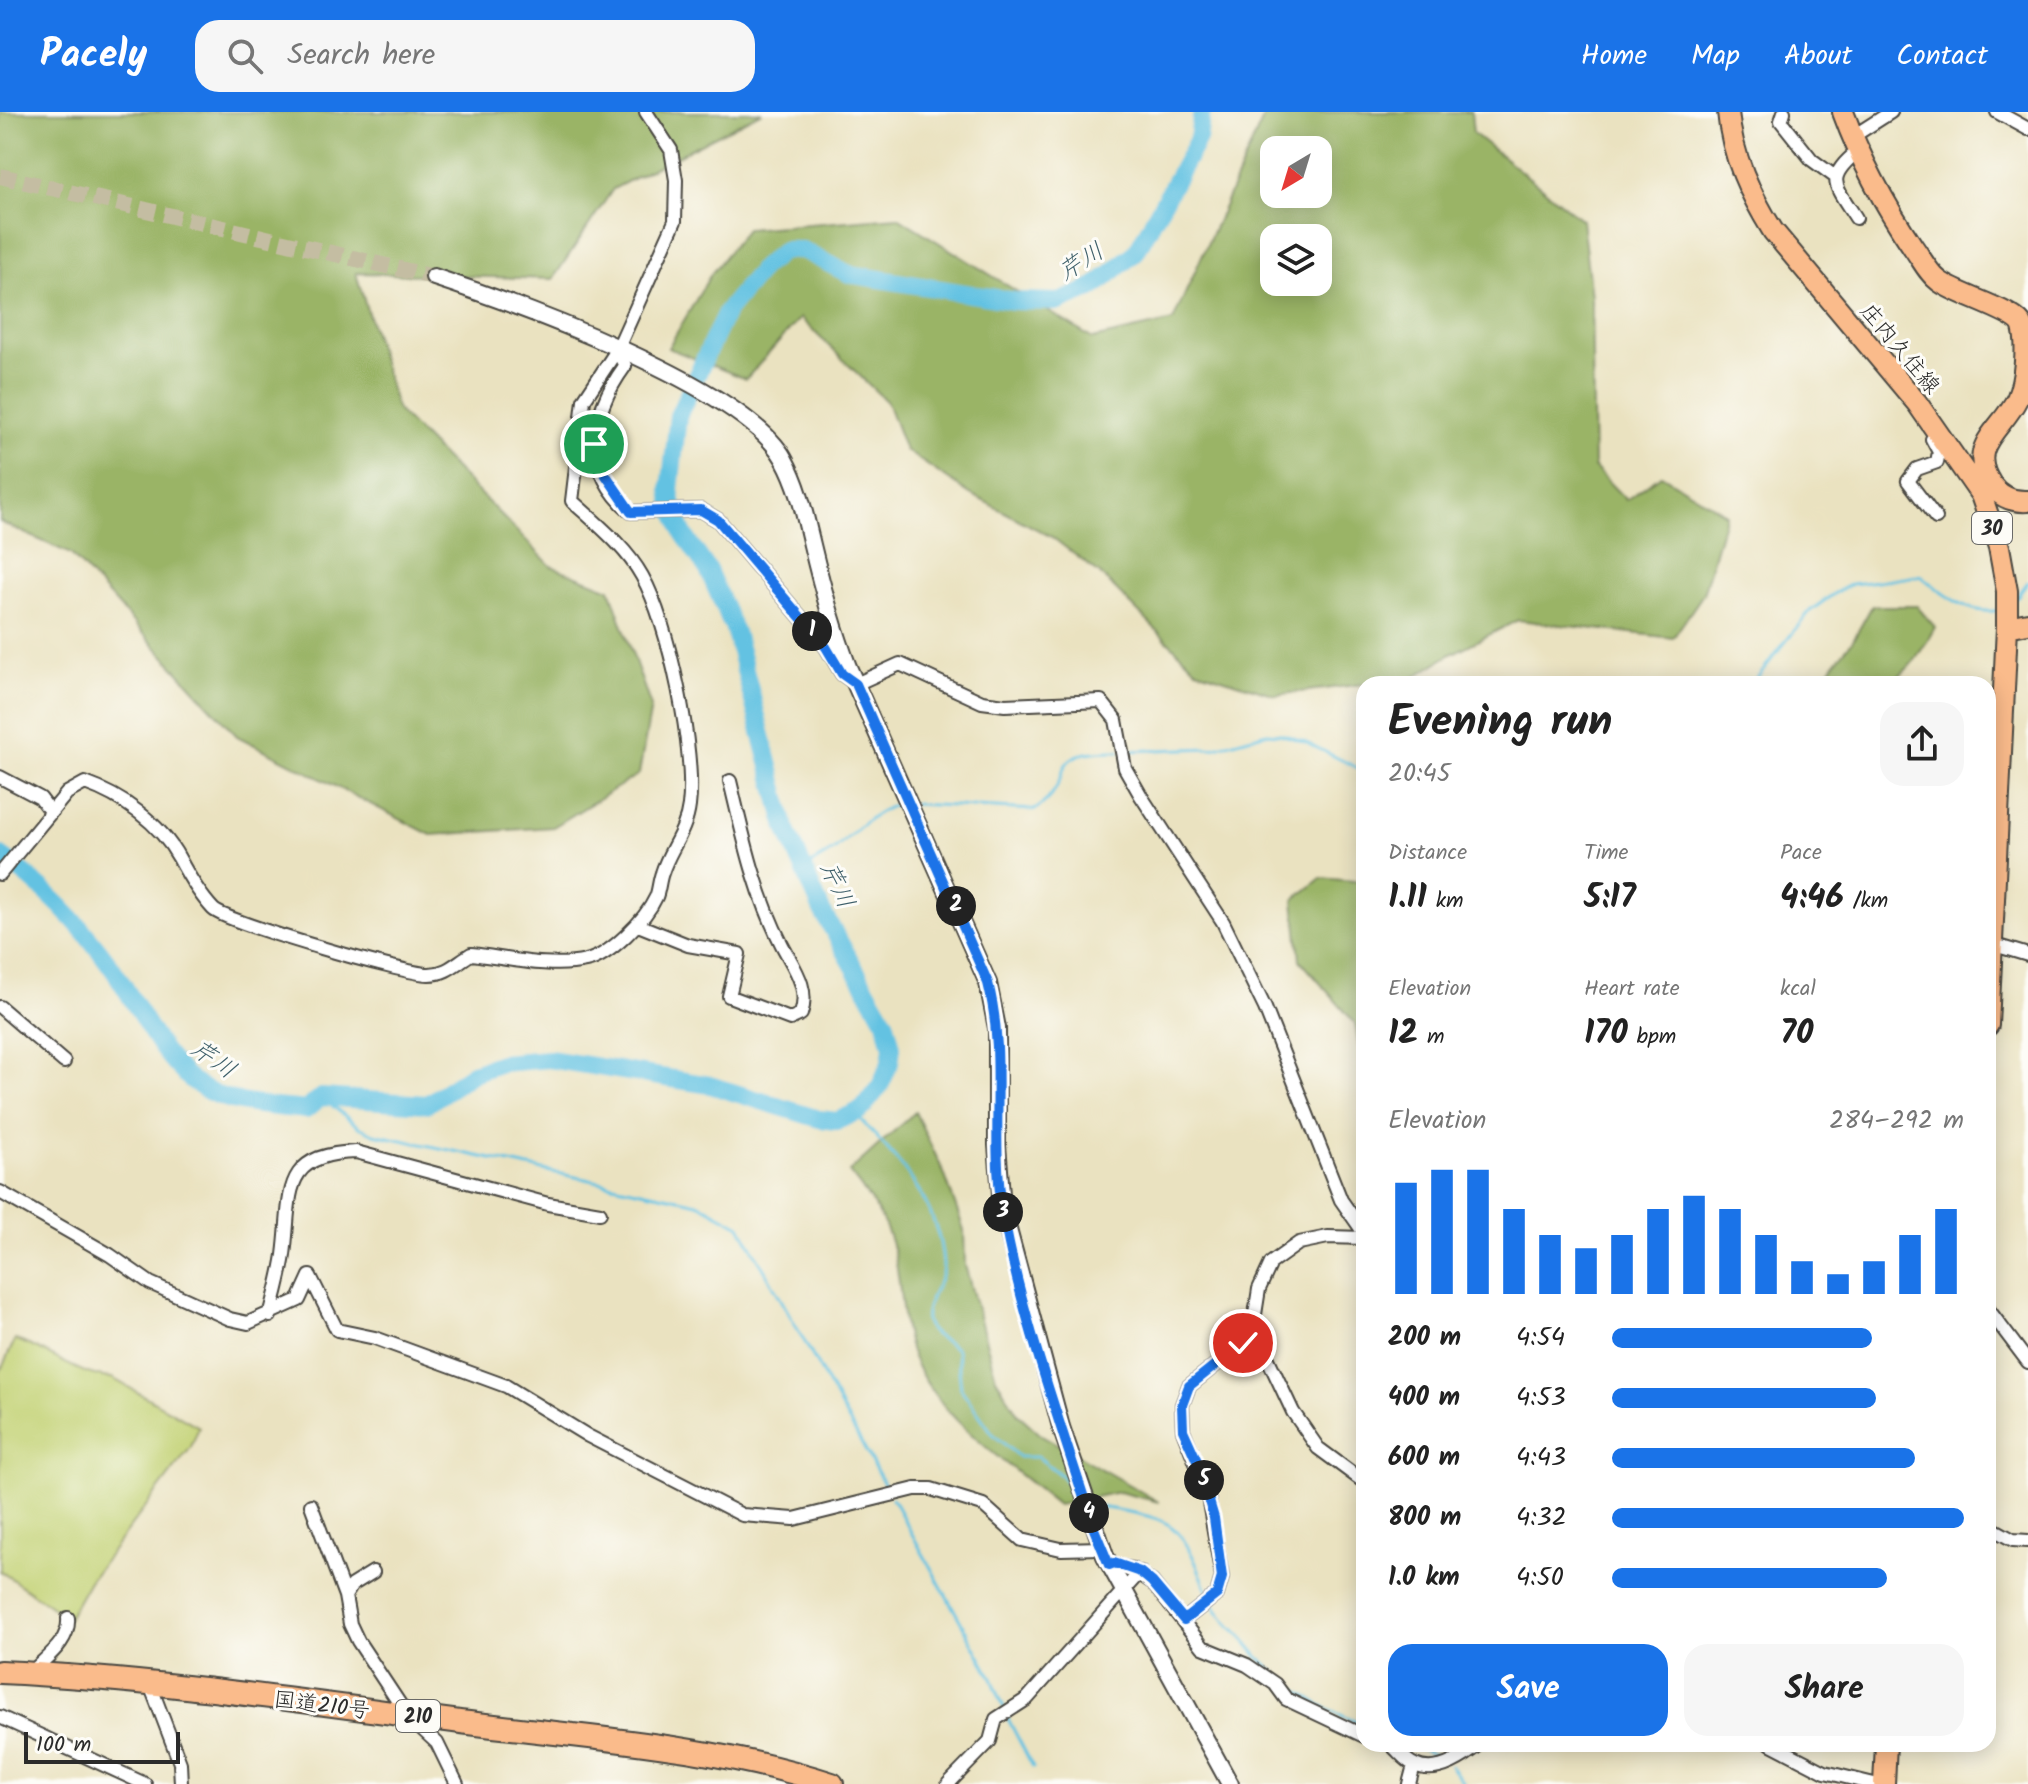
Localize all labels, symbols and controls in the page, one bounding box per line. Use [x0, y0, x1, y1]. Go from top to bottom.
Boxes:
search box [195, 20, 755, 92]
text: Pacely [40, 26, 147, 86]
text: Search here [287, 32, 435, 80]
icon: search [223, 34, 267, 78]
text: Home [1581, 34, 1647, 79]
text: Map [1691, 34, 1740, 79]
text: About [1784, 34, 1852, 79]
text: Contact [1896, 34, 1988, 79]
north arrow [1260, 136, 1332, 208]
map controls [1260, 136, 1332, 296]
button: layers [1260, 224, 1332, 296]
water label: 芹川 [1051, 233, 1112, 292]
street label: 庄内久住線 [1850, 296, 1948, 403]
pin [560, 410, 628, 478]
icon: arrive [572, 422, 616, 466]
road number: 30 [1972, 512, 2012, 544]
pin: 1 [792, 611, 832, 651]
text: 1 [809, 613, 815, 648]
text: Evening run [1388, 688, 1612, 758]
button: share [1880, 702, 1964, 786]
text: 20:45 [1388, 753, 1451, 795]
text: Distance [1388, 836, 1467, 871]
text: Time [1584, 836, 1628, 871]
text: Pace [1780, 836, 1822, 871]
water label: 芹川 [809, 856, 864, 916]
text: 1.11 [1388, 871, 1427, 925]
text: 5:17 [1584, 871, 1636, 925]
text: 4:46 [1780, 871, 1844, 925]
text: km [1427, 884, 1464, 919]
text: /km [1844, 884, 1888, 919]
pin: 2 [936, 886, 976, 926]
text: 2 [950, 888, 962, 923]
text: Elevation [1388, 972, 1471, 1007]
text: Heart rate [1584, 972, 1680, 1007]
text: kcal [1780, 972, 1816, 1007]
text: 12 [1388, 1007, 1418, 1061]
text: 170 [1584, 1007, 1628, 1061]
text: 70 [1780, 1007, 1814, 1061]
text: m [1418, 1020, 1444, 1055]
text: bpm [1628, 1020, 1676, 1055]
water label: 芹川 [182, 1030, 244, 1090]
text: Elevation [1388, 1100, 1486, 1142]
text: 284–292 m [1829, 1100, 1964, 1142]
pin: 3 [983, 1192, 1023, 1232]
text: 3 [997, 1194, 1009, 1229]
pin [1209, 1309, 1277, 1377]
text: 200 m [1388, 1317, 1461, 1359]
text: 4:54 [1516, 1317, 1565, 1359]
icon: check [1221, 1321, 1265, 1365]
text: 400 m [1388, 1377, 1460, 1419]
text: 4:53 [1516, 1377, 1566, 1419]
text: 600 m [1388, 1437, 1460, 1479]
text: 4:43 [1516, 1437, 1566, 1479]
pin: 5 [1184, 1460, 1224, 1500]
text: 5 [1198, 1462, 1210, 1497]
pin: 4 [1069, 1493, 1109, 1533]
text: 4 [1083, 1495, 1095, 1530]
text: 800 m [1388, 1497, 1461, 1539]
text: 4:32 [1516, 1497, 1567, 1539]
text: 1.0 km [1388, 1557, 1459, 1599]
text: 4:50 [1516, 1557, 1564, 1599]
button: Save [1388, 1644, 1668, 1736]
button: Share [1684, 1644, 1964, 1736]
street label: 国道210号 [272, 1683, 372, 1730]
road number: 210 [396, 1700, 440, 1732]
scale bar [24, 1728, 180, 1764]
text: 100 m [36, 1728, 91, 1763]

